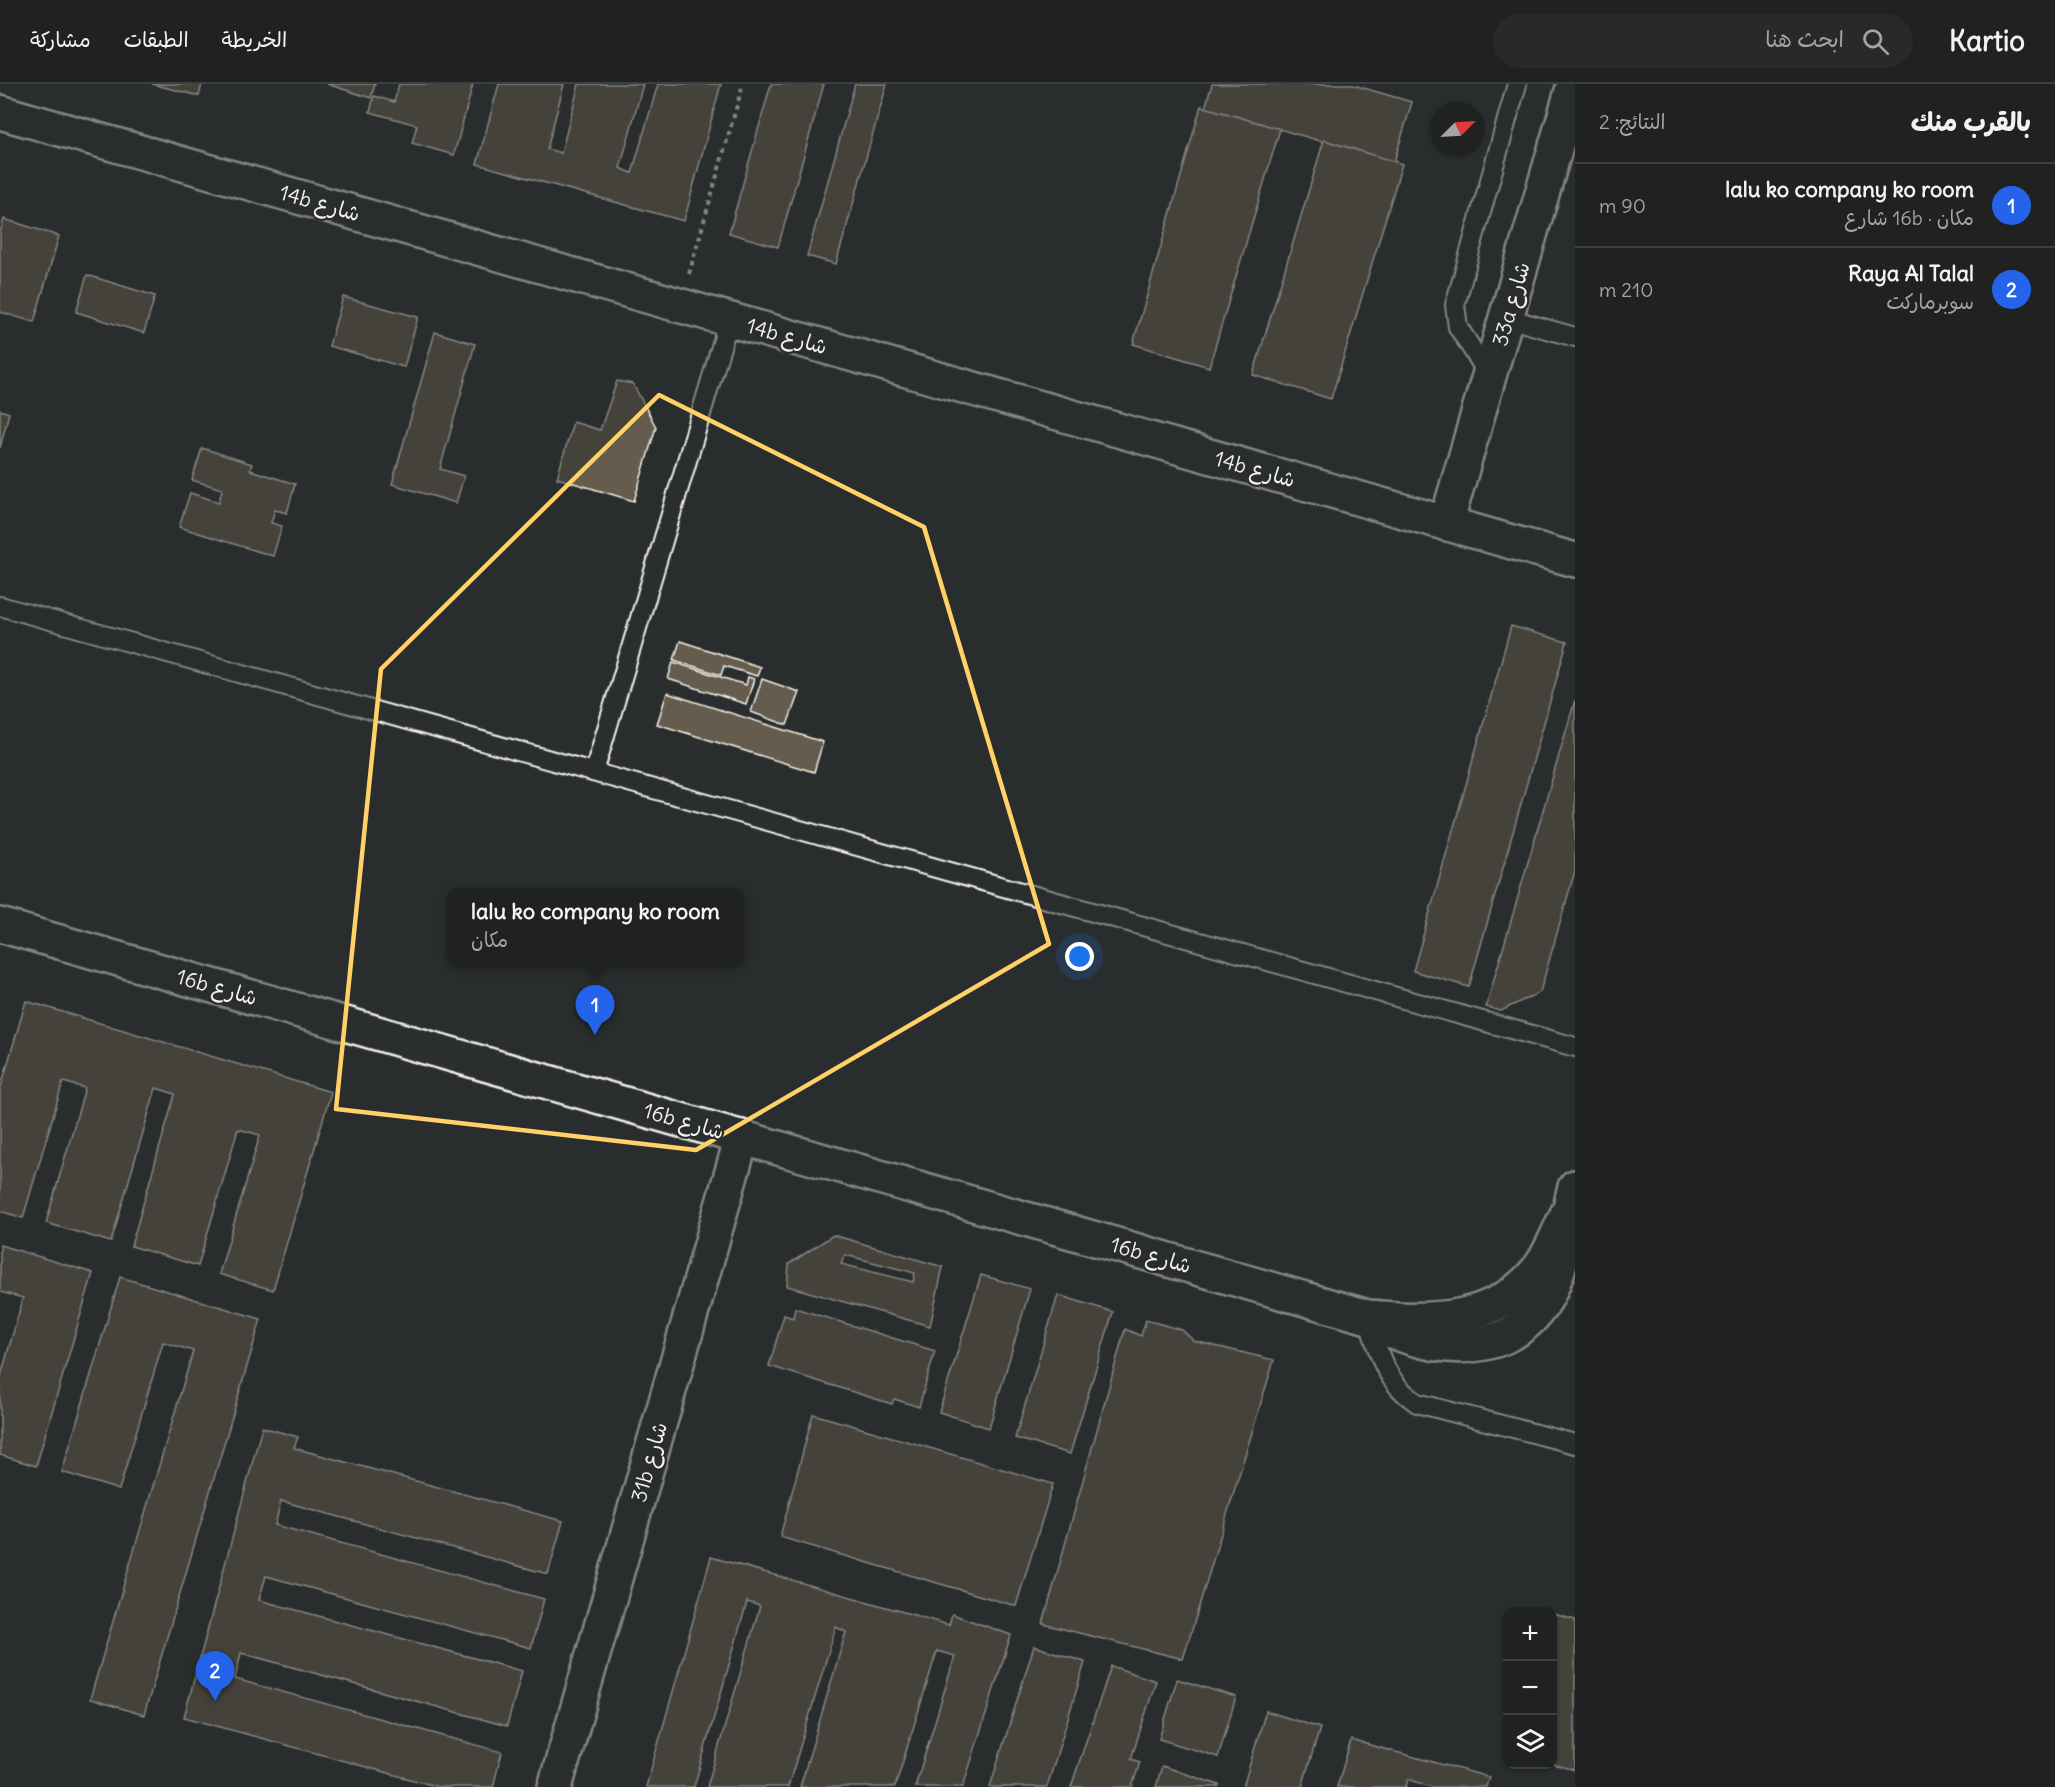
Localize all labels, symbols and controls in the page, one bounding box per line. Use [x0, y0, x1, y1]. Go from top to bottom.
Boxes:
search box [1493, 14, 1913, 68]
text: Kartio [1949, 23, 2025, 59]
text: ابحث هنا [1765, 25, 1844, 53]
icon: search [1859, 25, 1892, 58]
text: مشاركة [30, 26, 91, 53]
text: الطبقات [124, 26, 189, 53]
text: الخريطة [222, 26, 287, 53]
north arrow [1431, 102, 1485, 156]
text: بالقرب منك [1911, 105, 2031, 138]
text: النتائج: 2 [1599, 109, 1665, 134]
text: lalu ko company ko room [1725, 175, 1974, 203]
street label: 14b شارع [276, 179, 363, 229]
text: 90 m [1599, 193, 1646, 218]
text: 1 [2008, 193, 2015, 218]
text: مكان · 16b شارع [1844, 205, 1974, 230]
street label: 33a شارع [1486, 259, 1538, 350]
text: Raya Al Talal [1848, 259, 1974, 287]
text: 210 m [1599, 277, 1653, 302]
text: 2 [2006, 277, 2017, 302]
text: سوبرماركت [1886, 289, 1974, 314]
street label: 14b شارع [743, 312, 830, 362]
street label: 14b شارع [1211, 445, 1298, 495]
popup [447, 888, 744, 966]
text: lalu ko company ko room [471, 897, 720, 925]
text: مكان [471, 927, 508, 952]
your location [1065, 942, 1094, 971]
street label: 16b شارع [173, 963, 260, 1013]
pin: 1 [576, 986, 614, 1035]
street label: 16b شارع [640, 1097, 727, 1147]
street label: 16b شارع [1107, 1231, 1194, 1281]
street label: 31b شارع [625, 1419, 675, 1506]
map controls [1503, 1607, 1557, 1769]
button: + [1503, 1607, 1557, 1661]
pin: 2 [196, 1652, 234, 1701]
button: − [1503, 1661, 1557, 1715]
button: layers [1503, 1715, 1557, 1769]

